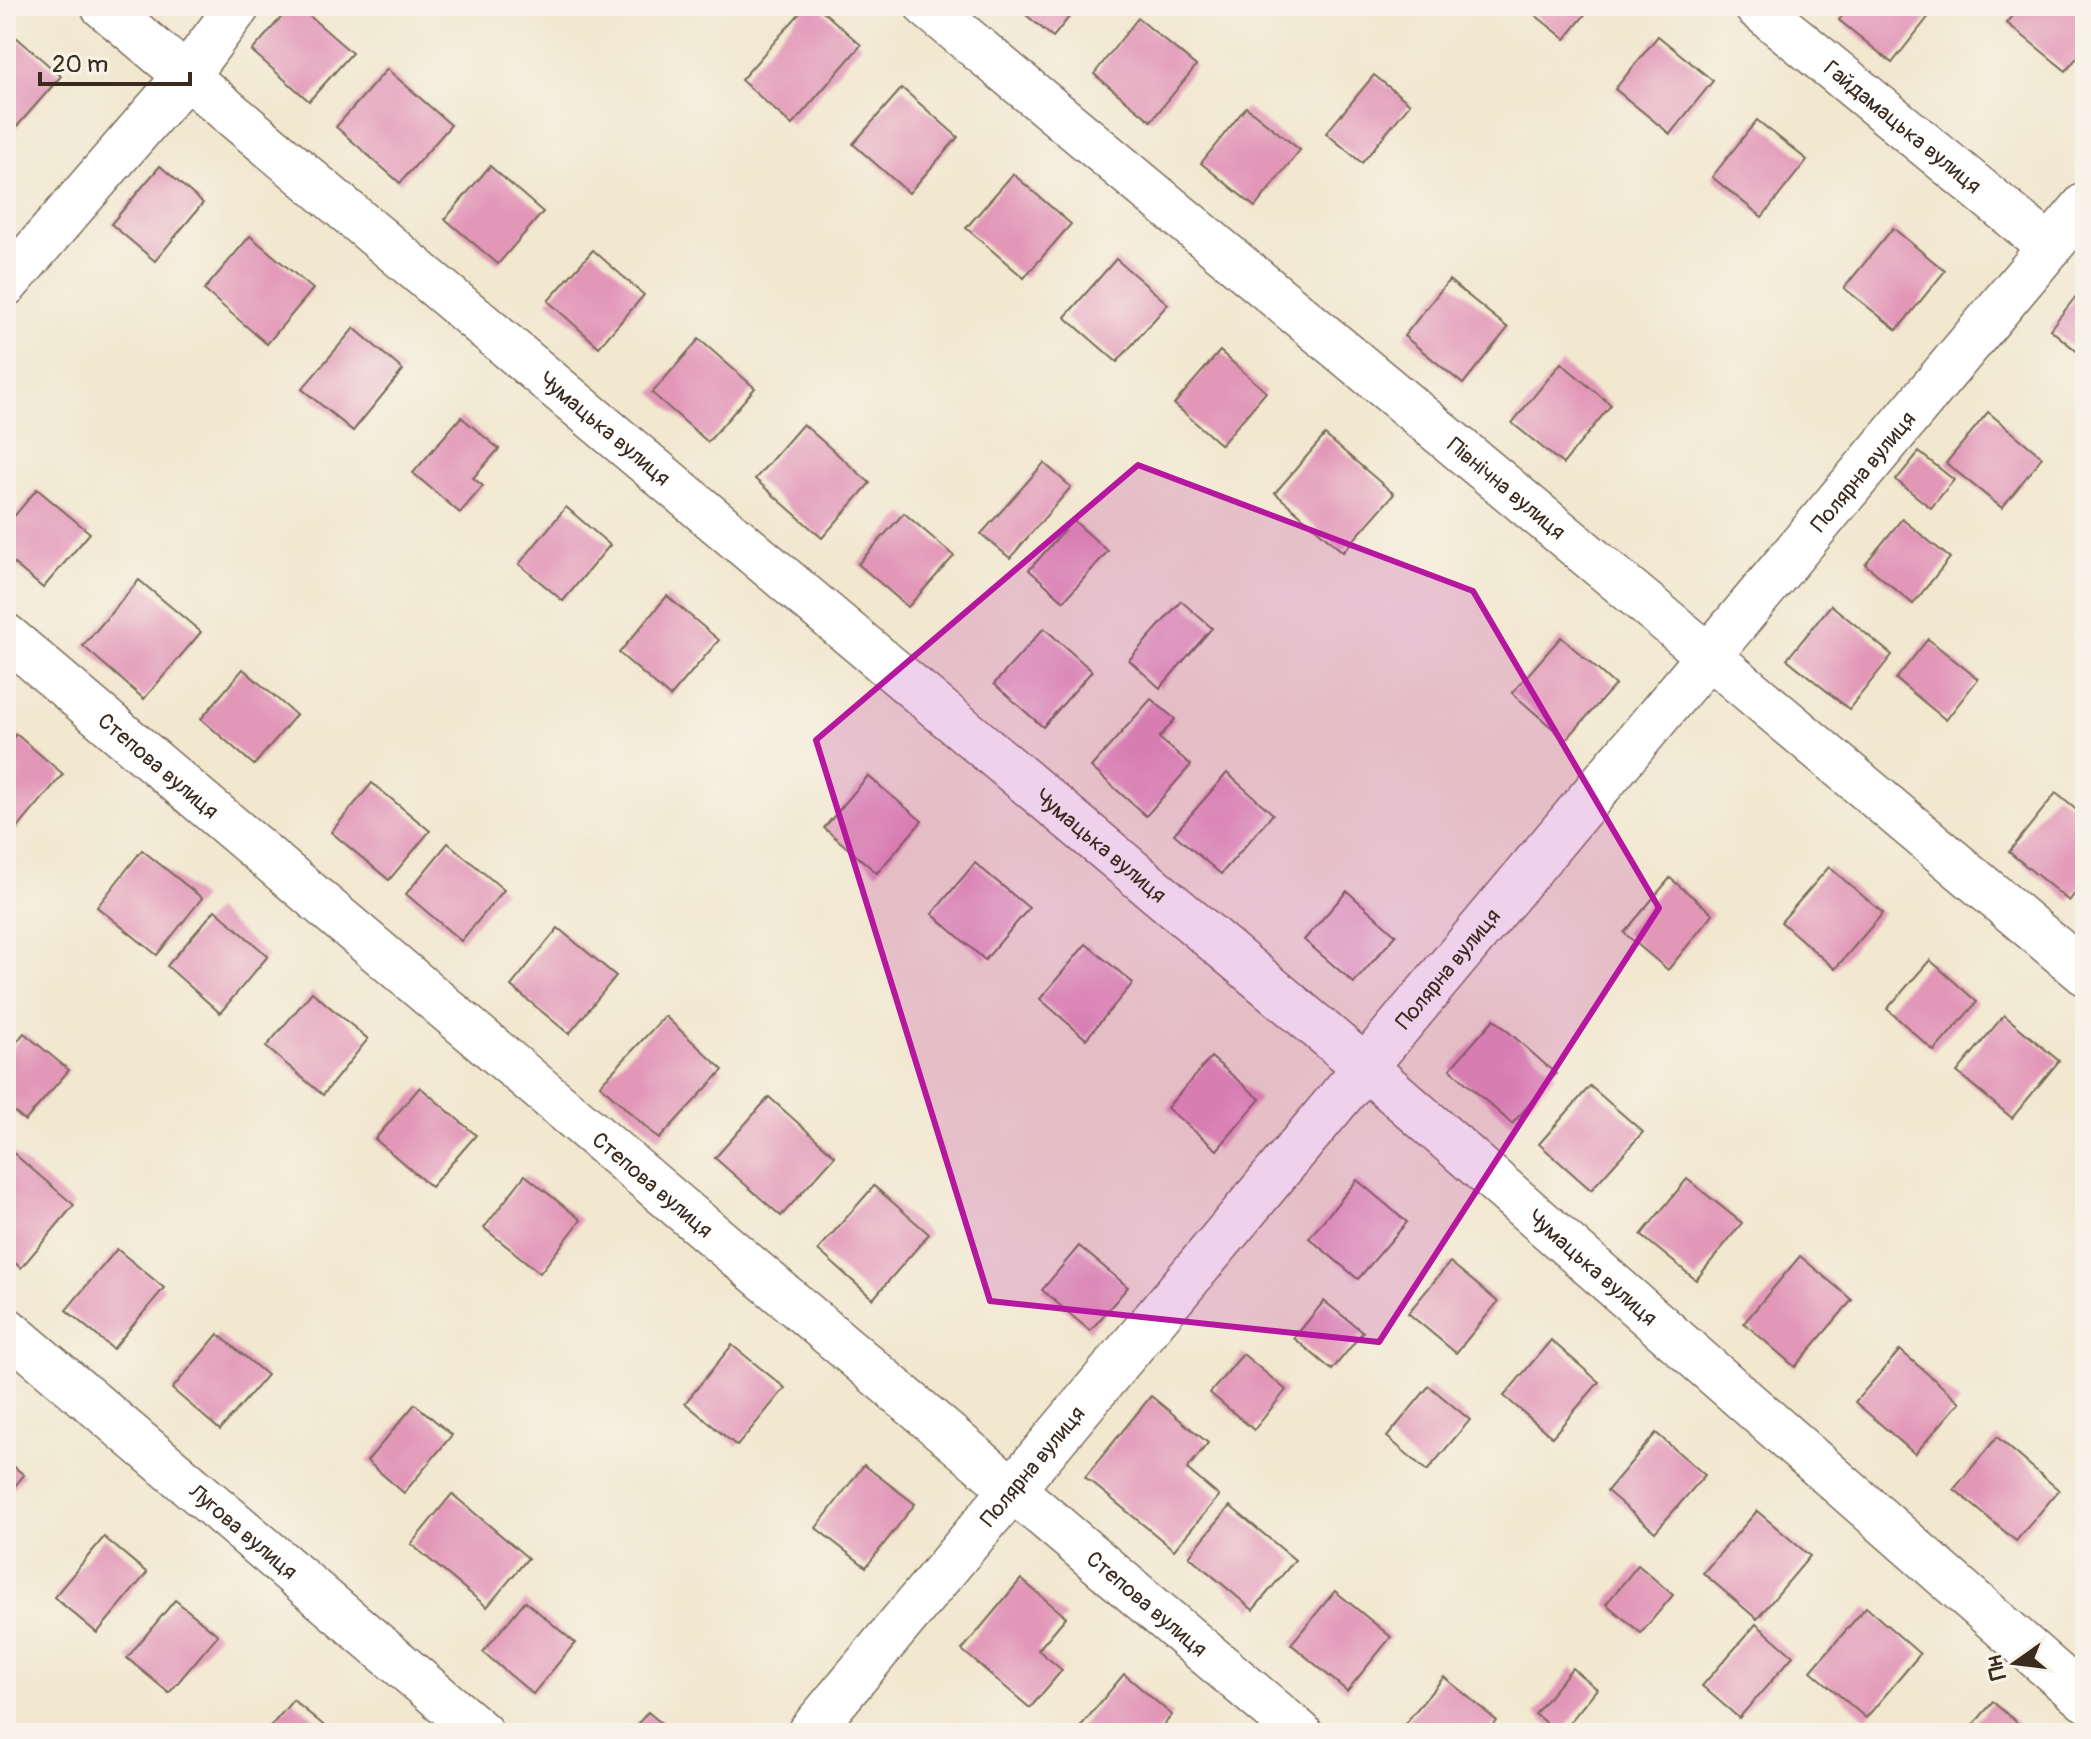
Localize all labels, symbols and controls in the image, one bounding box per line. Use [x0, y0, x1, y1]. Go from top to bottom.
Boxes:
scale bar [40, 36, 190, 86]
text: 20 m [52, 50, 108, 79]
street label: Гайдамацька вулиця [1818, 54, 1987, 200]
street label: Чумацька вулиця [533, 366, 676, 492]
street label: Полярна вулиця [1805, 406, 1922, 538]
street label: Північна вулиця [1441, 431, 1571, 546]
street label: Степова вулиця [92, 707, 224, 825]
street label: Чумацька вулиця [1029, 783, 1172, 909]
street label: Полярна вулиця [1390, 903, 1507, 1035]
street label: Степова вулиця [586, 1126, 718, 1244]
street label: Чумацька вулиця [1522, 1203, 1663, 1332]
street label: Полярна вулиця [974, 1400, 1091, 1533]
street label: Лугова вулиця [182, 1477, 303, 1586]
street label: Степова вулиця [1080, 1545, 1213, 1663]
north arrow [1975, 1623, 2055, 1703]
text: Пн [1980, 1652, 2013, 1683]

